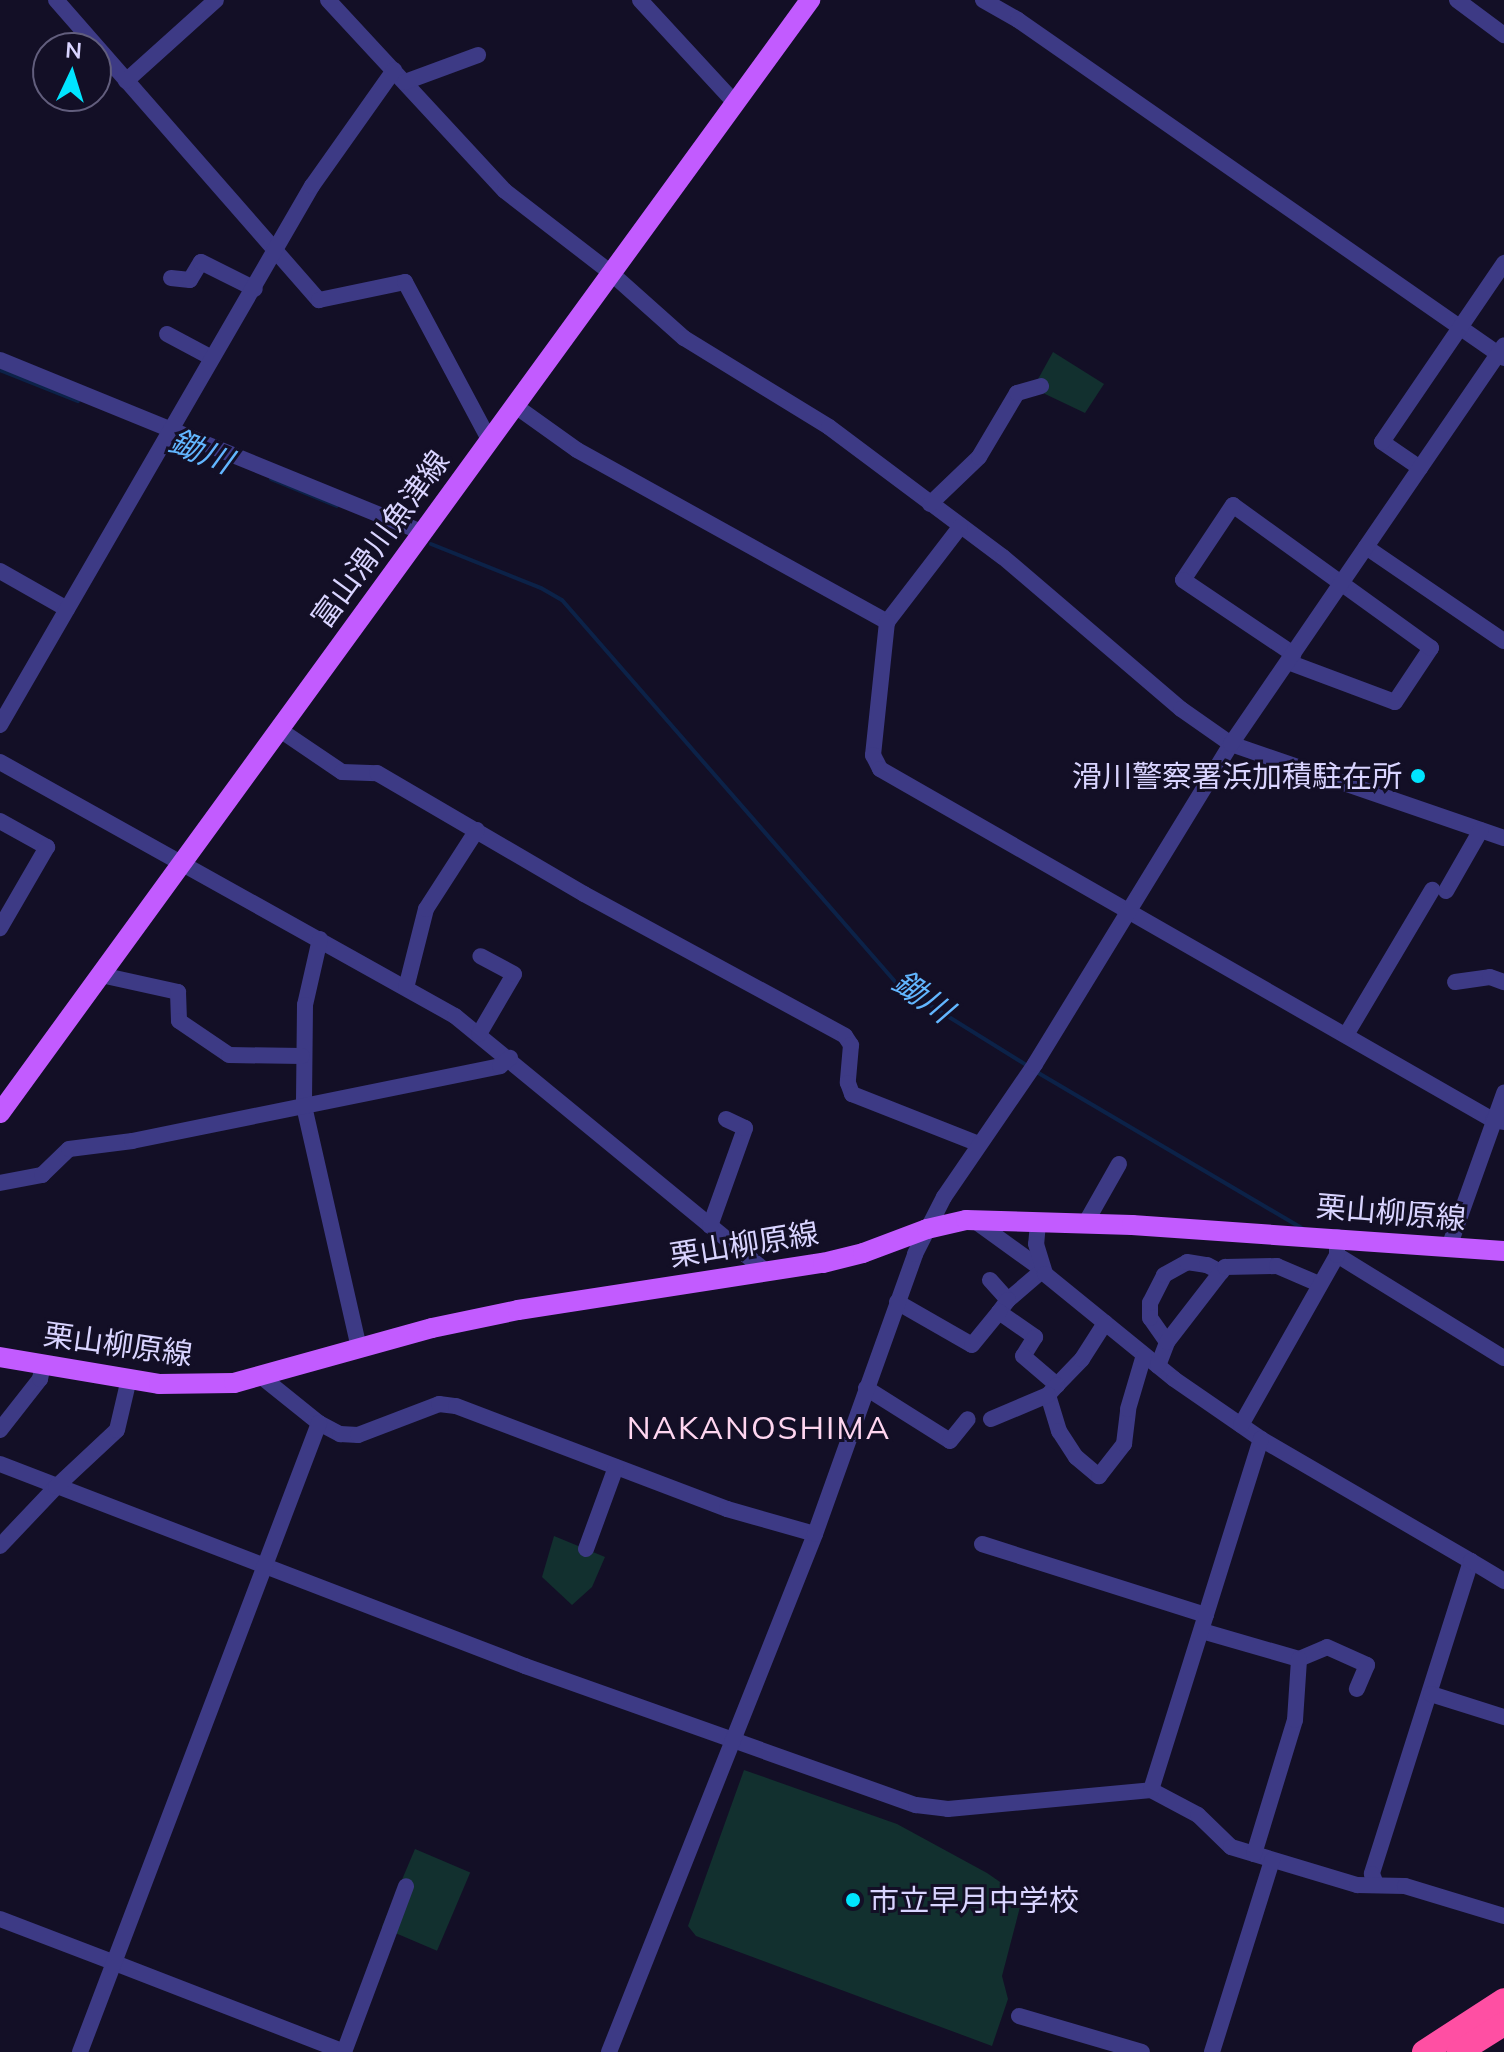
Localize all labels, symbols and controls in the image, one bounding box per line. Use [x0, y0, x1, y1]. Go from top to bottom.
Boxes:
north arrow [32, 32, 112, 112]
text: N [64, 36, 83, 65]
water label: 鋤川 [164, 421, 238, 481]
street label: 富山滑川魚津線 [304, 443, 456, 635]
place label: 滑川警察署浜加積駐在所 [1072, 758, 1402, 794]
marker: 滑川警察署浜加積駐在所 [1409, 767, 1427, 785]
water label: 鋤川 [886, 962, 960, 1030]
street label: 栗山柳原線 [1315, 1188, 1467, 1236]
street label: 栗山柳原線 [667, 1214, 821, 1274]
street label: 栗山柳原線 [41, 1316, 195, 1372]
district label: NAKANOSHIMA [627, 1408, 891, 1446]
place label: 市立早月中学校 [869, 1882, 1079, 1918]
marker: 市立早月中学校 [844, 1891, 862, 1909]

